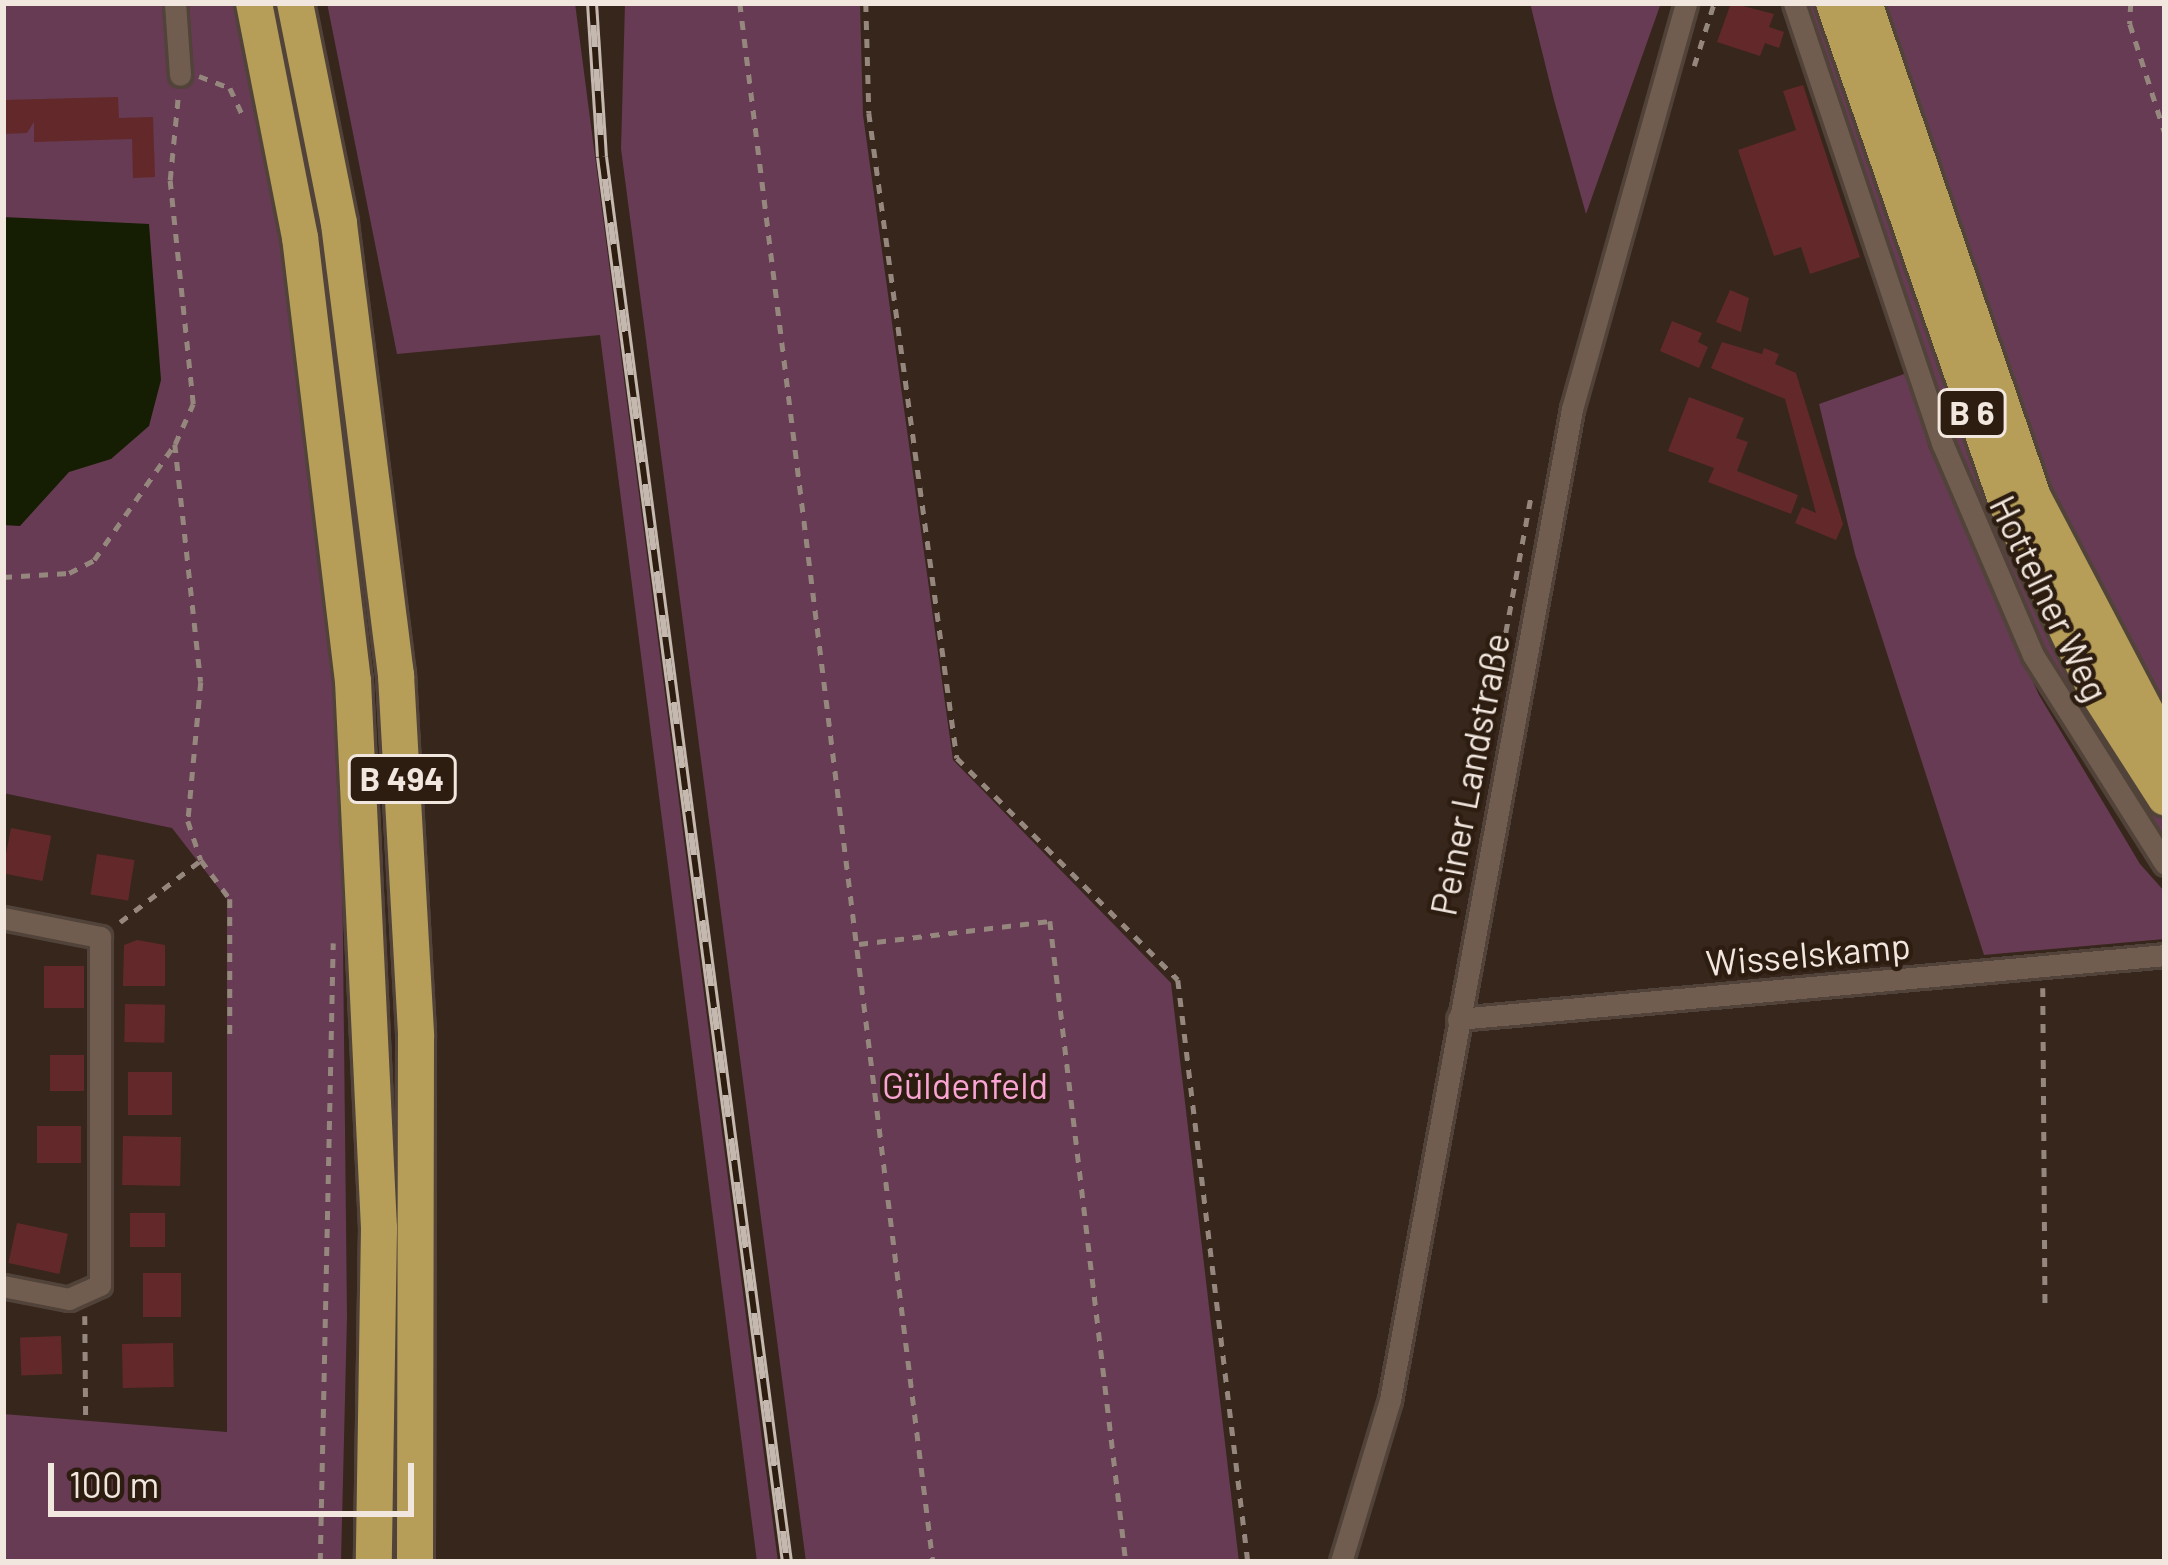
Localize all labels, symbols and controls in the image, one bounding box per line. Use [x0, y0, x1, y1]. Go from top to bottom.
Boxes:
road number: B 6 [1936, 386, 2008, 440]
street label: Hottelner Weg [1982, 488, 2118, 708]
street label: Peiner Landstraße [1420, 629, 1518, 919]
road number: B 494 [345, 752, 459, 806]
street label: Wisselskamp [1704, 923, 1912, 983]
park label: Güldenfeld [882, 1063, 1048, 1107]
scale bar [54, 1439, 420, 1513]
text: 100 m [69, 1462, 159, 1505]

